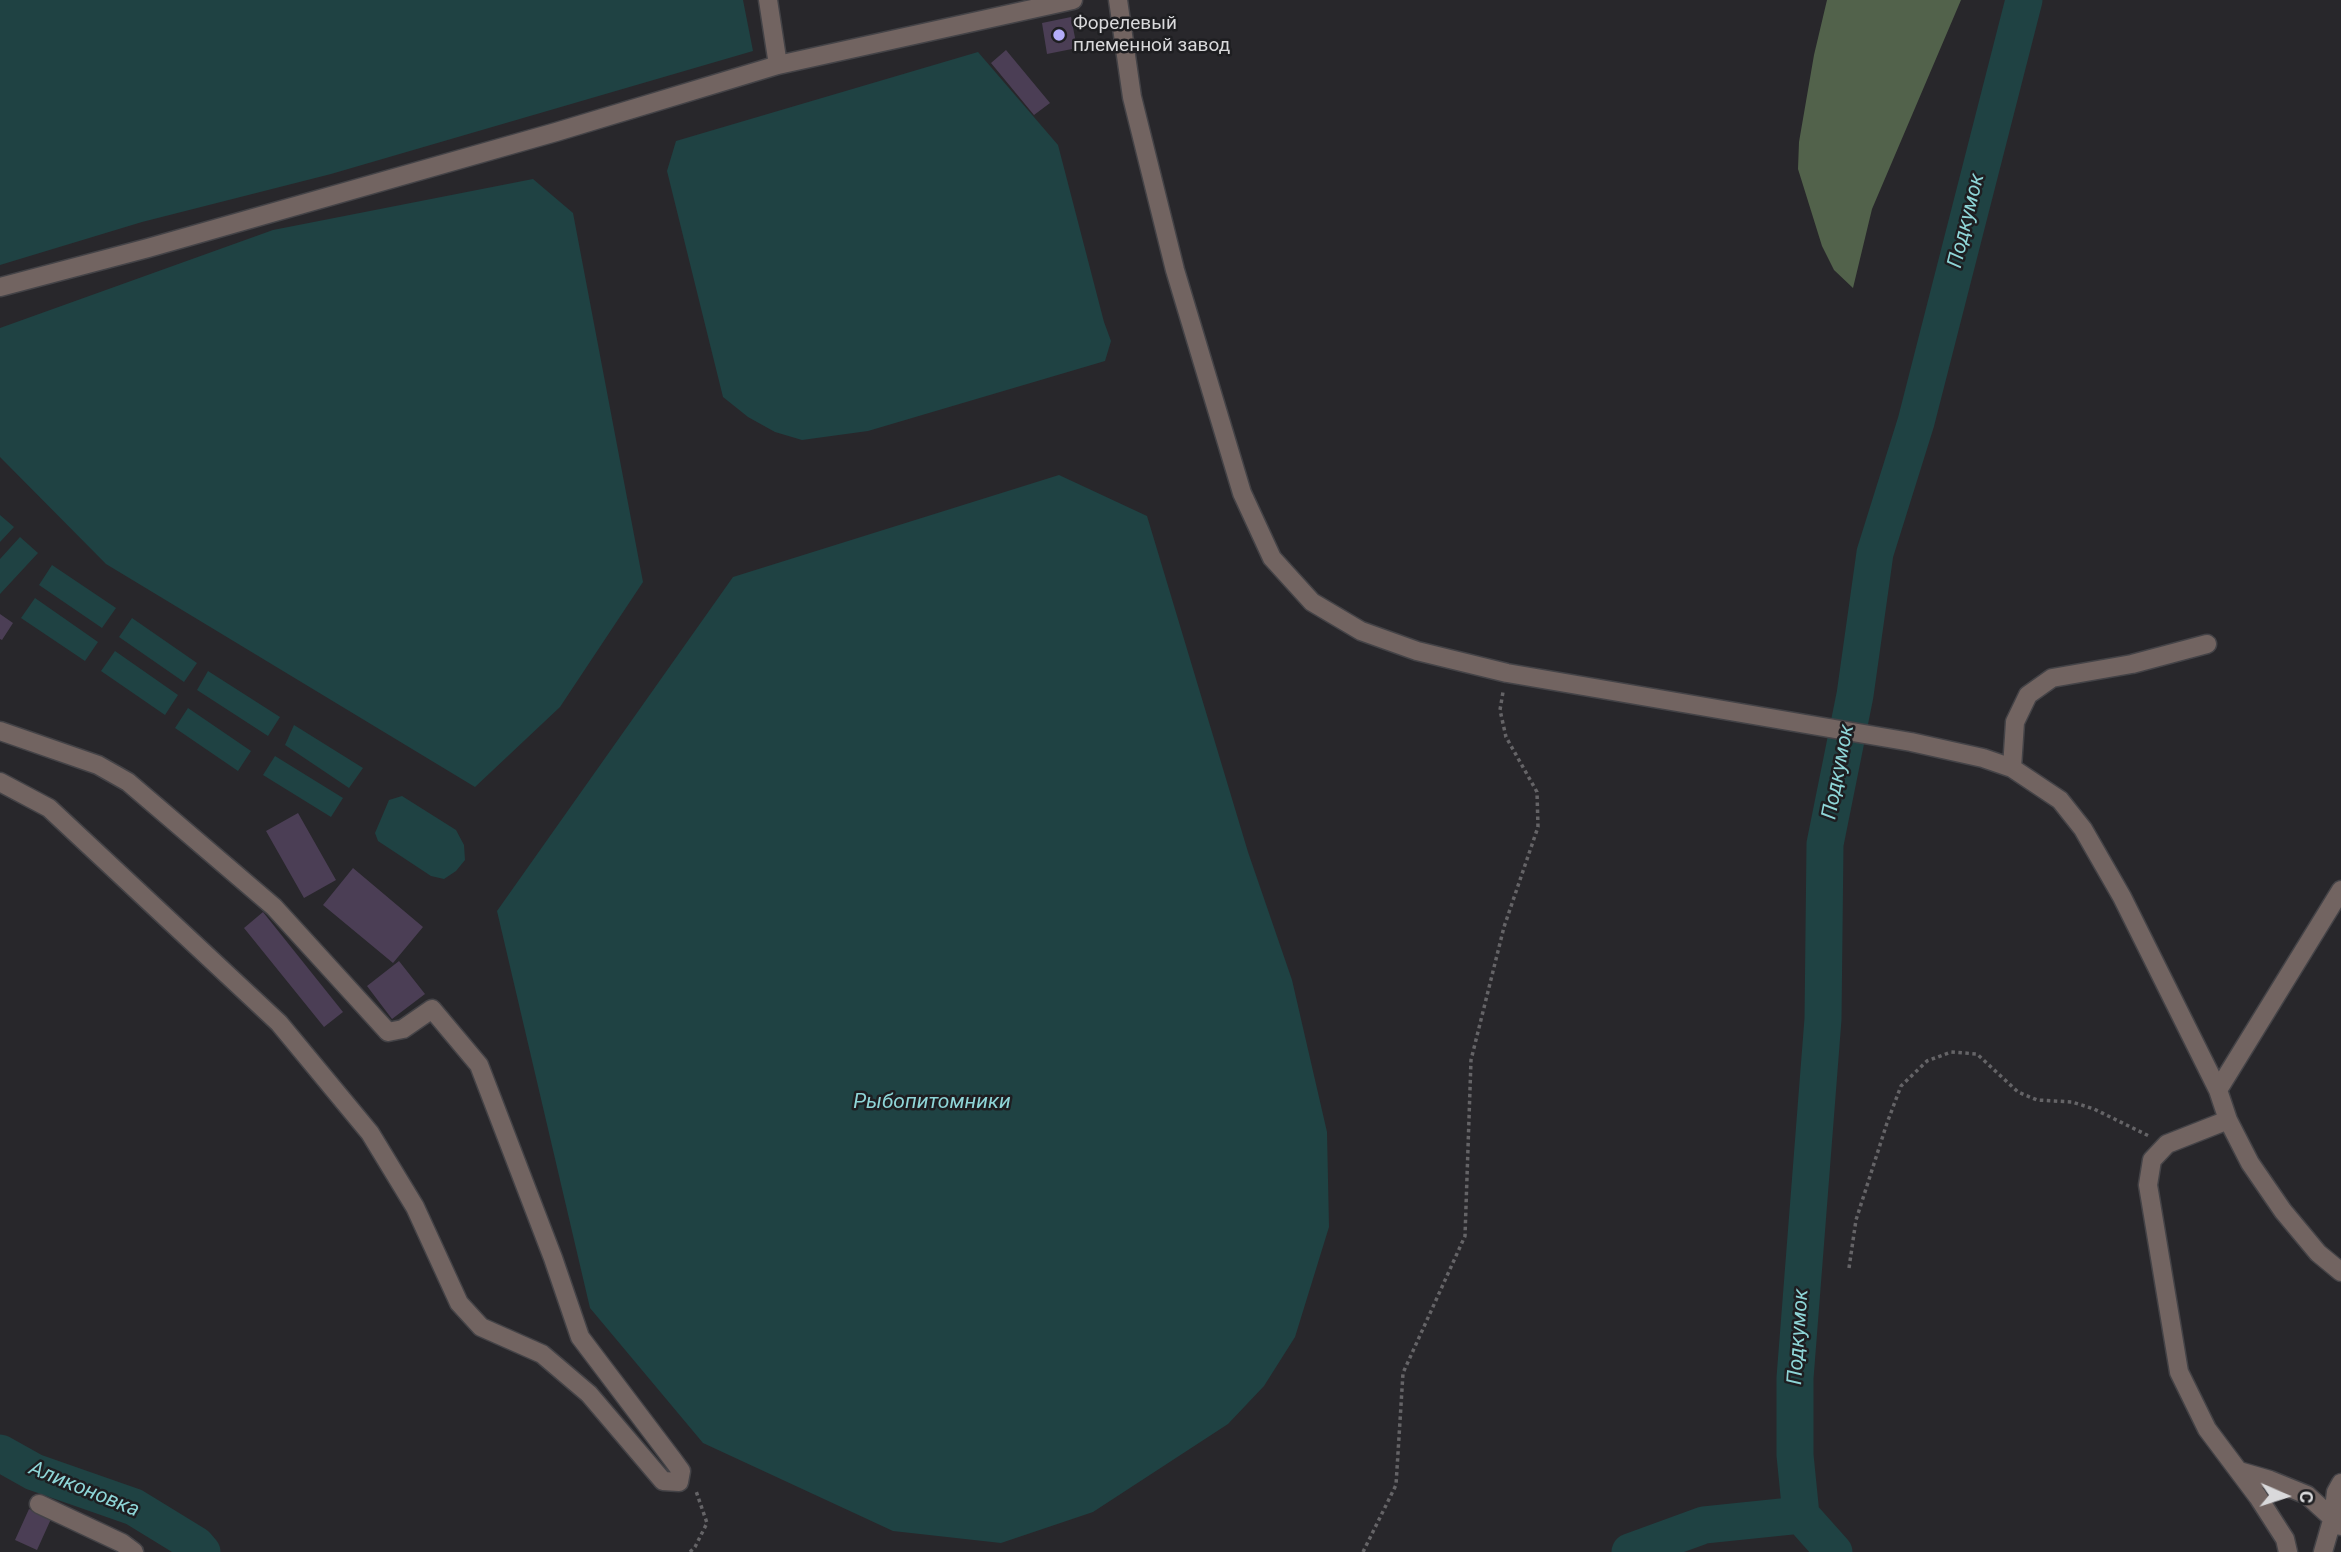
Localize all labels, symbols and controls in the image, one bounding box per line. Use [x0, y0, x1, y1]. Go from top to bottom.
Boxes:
place label: Форелевый племенной завод [1073, 13, 1230, 57]
marker: Форелевый племенной завод [1051, 27, 1067, 43]
water label: Подкумок [1943, 171, 1991, 271]
water label: Подкумок [1817, 722, 1861, 822]
water label: Рыбопитомники [853, 1090, 1011, 1116]
water label: Подкумок [1783, 1288, 1815, 1386]
water label: Аликоновка [25, 1456, 143, 1524]
north arrow [2250, 1461, 2320, 1531]
text: С [2295, 1490, 2318, 1504]

